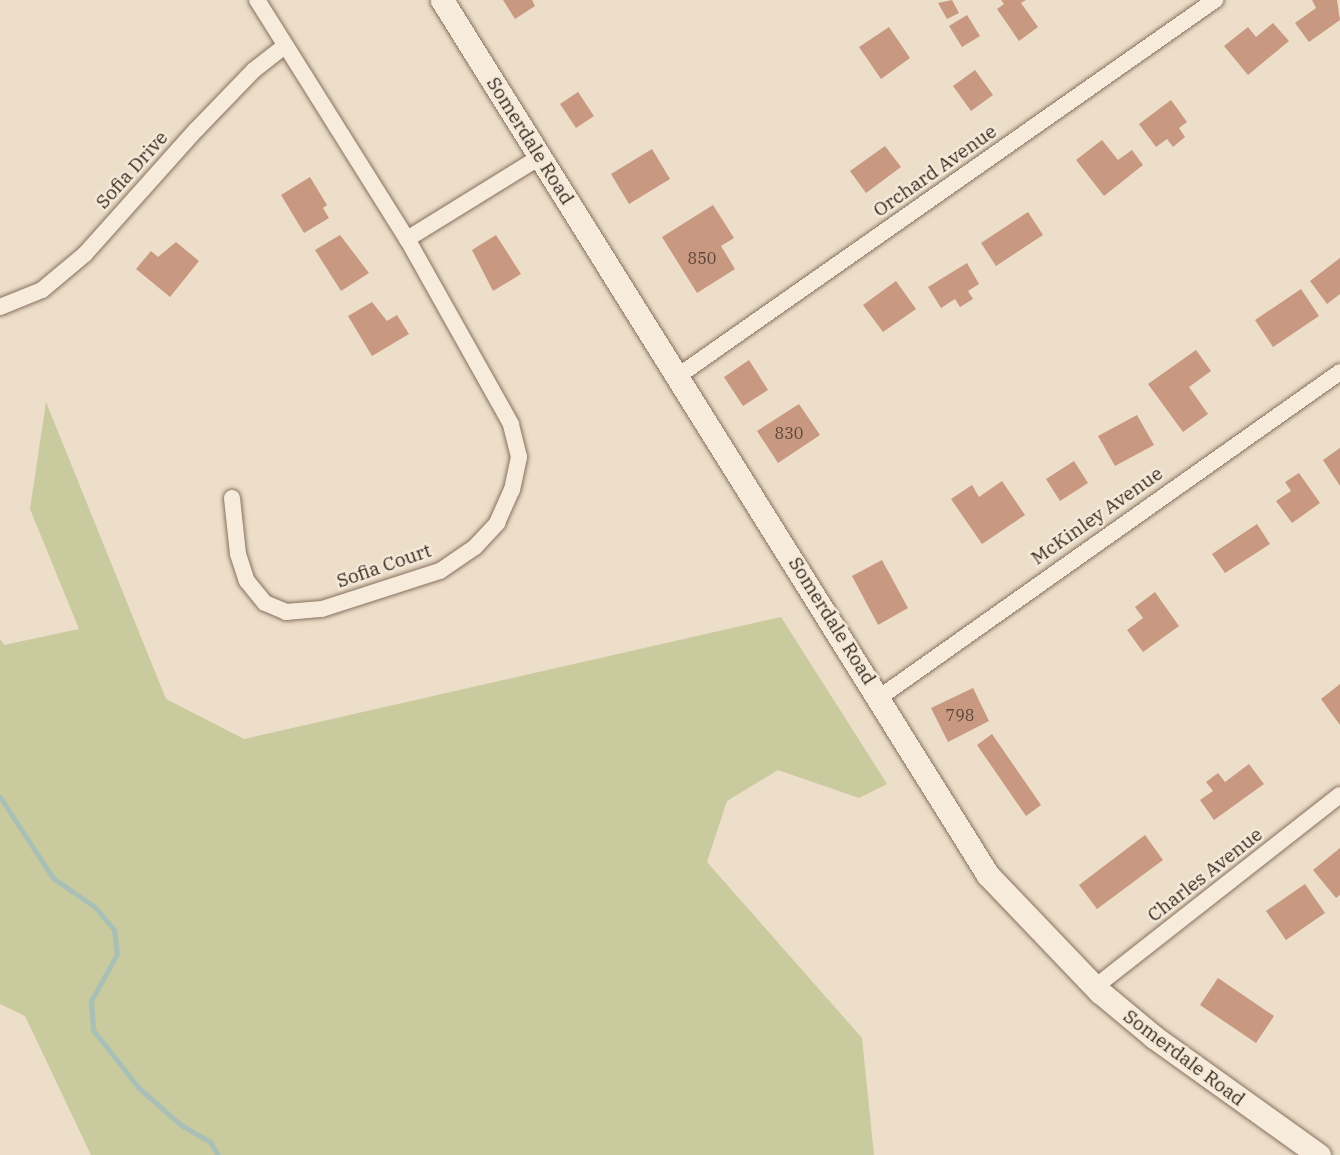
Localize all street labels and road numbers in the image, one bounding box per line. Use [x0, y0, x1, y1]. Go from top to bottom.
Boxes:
street label: Somerdale Road [482, 73, 578, 209]
street label: Orchard Avenue [869, 120, 1001, 222]
street label: Sofia Drive [91, 127, 173, 213]
street label: McKinley Avenue [1027, 462, 1167, 570]
street label: Sofia Court [334, 539, 434, 593]
street label: Somerdale Road [784, 553, 880, 689]
street label: Charles Avenue [1143, 823, 1267, 927]
street label: Somerdale Road [1119, 1005, 1249, 1111]

